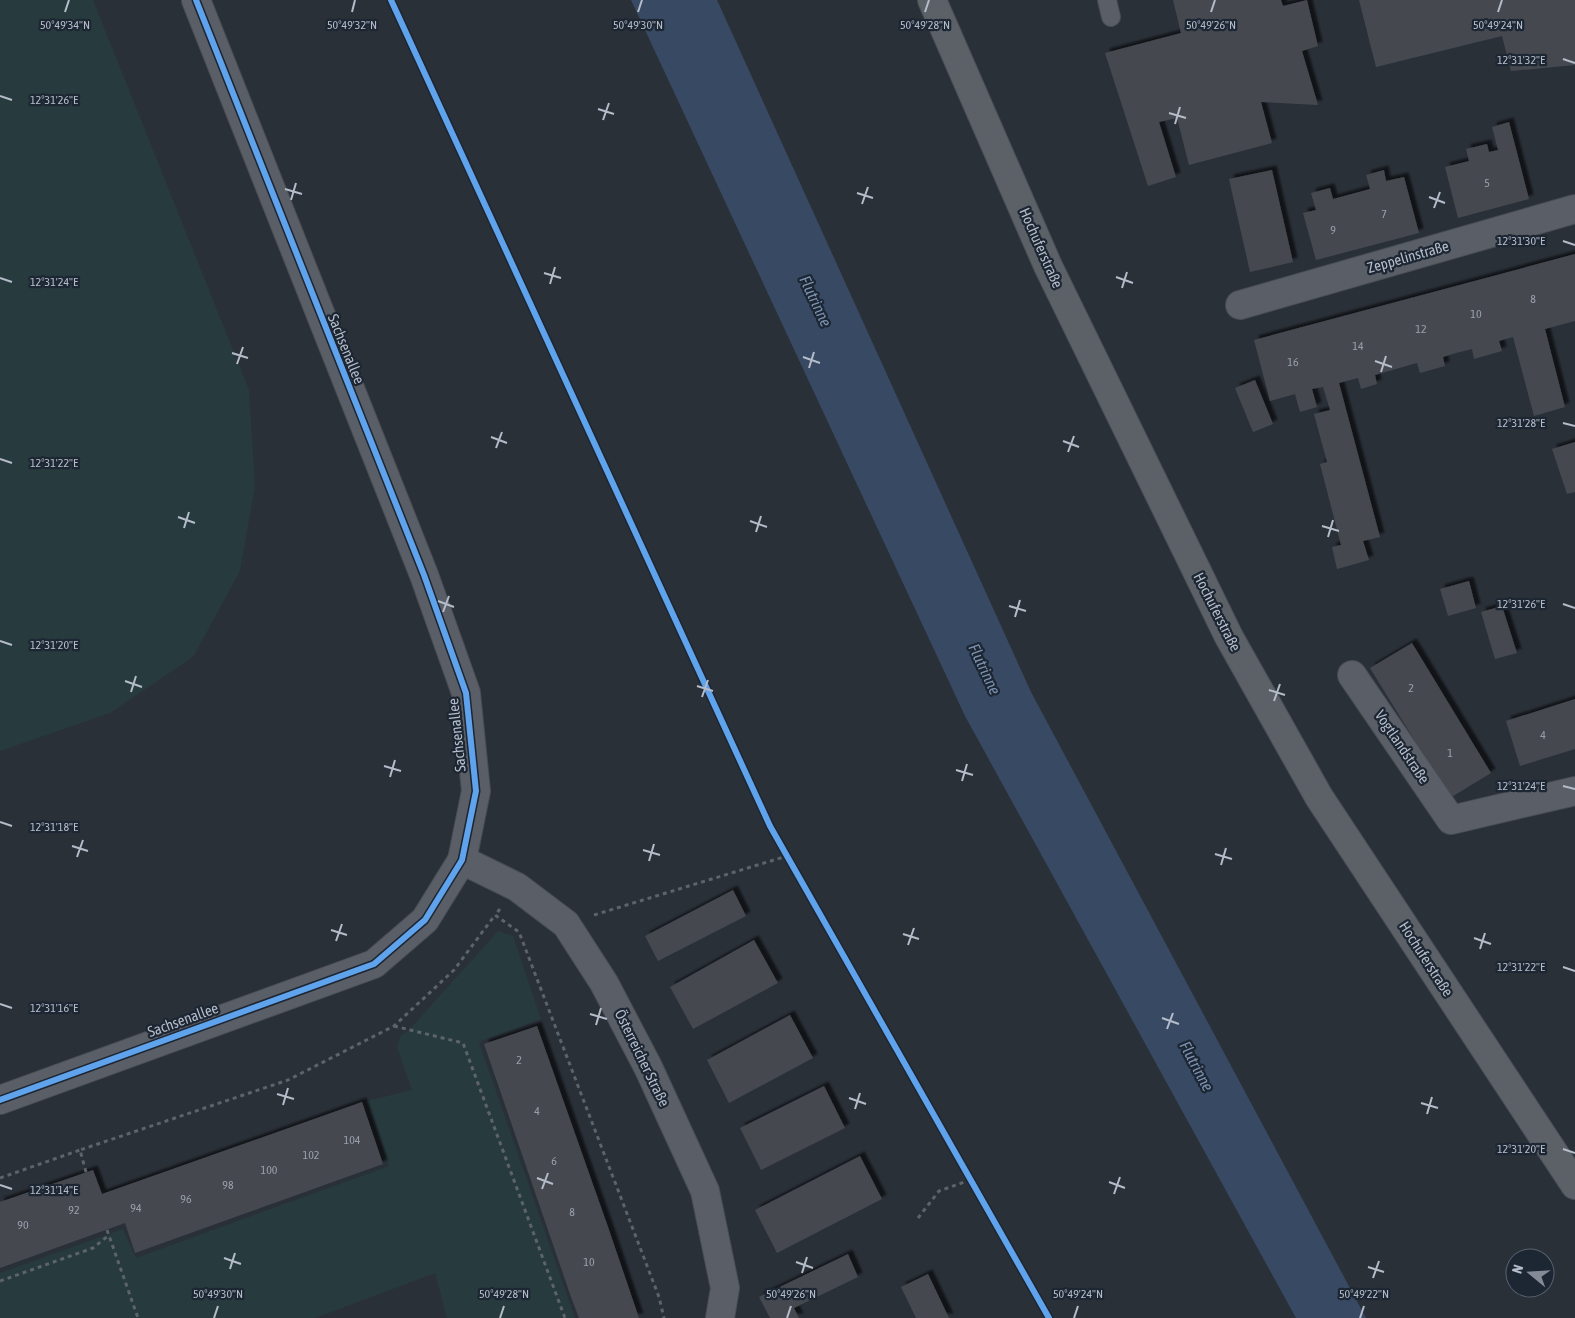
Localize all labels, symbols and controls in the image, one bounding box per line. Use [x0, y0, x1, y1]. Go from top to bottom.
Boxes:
text: 50°49'34"N [40, 18, 90, 32]
text: 50°49'32"N [327, 18, 377, 32]
text: 50°49'30"N [613, 18, 663, 32]
text: 50°49'28"N [900, 18, 950, 32]
text: 50°49'26"N [1186, 18, 1236, 32]
text: 50°49'24"N [1473, 18, 1523, 32]
text: 12°31'32"E [1497, 53, 1545, 67]
text: 12°31'26"E [30, 93, 78, 107]
house number: 5 [1484, 176, 1490, 190]
street label: Hochuferstraße [1016, 205, 1067, 291]
house number: 7 [1381, 207, 1387, 221]
house number: 9 [1330, 223, 1336, 237]
text: 12°31'30"E [1497, 234, 1545, 248]
street label: Zeppelinstraße [1365, 237, 1451, 276]
water label: Flutrinne [796, 273, 836, 329]
text: 12°31'24"E [30, 275, 78, 289]
house number: 8 [1530, 292, 1536, 306]
house number: 10 [1470, 307, 1482, 321]
street label: Sachsenallee [325, 311, 368, 386]
house number: 12 [1415, 322, 1427, 336]
house number: 14 [1352, 339, 1364, 353]
house number: 16 [1287, 355, 1299, 369]
text: 12°31'28"E [1497, 416, 1545, 430]
text: 12°31'22"E [30, 456, 78, 470]
street label: Hochuferstraße [1190, 570, 1245, 654]
text: 12°31'26"E [1497, 597, 1545, 611]
text: 12°31'20"E [30, 638, 78, 652]
water label: Flutrinne [965, 641, 1005, 697]
house number: 2 [1408, 681, 1414, 695]
street label: Sachsenallee [444, 697, 469, 773]
street label: Vogtlandstraße [1372, 707, 1433, 787]
house number: 4 [1540, 728, 1546, 742]
house number: 1 [1447, 746, 1453, 760]
text: 12°31'24"E [1497, 779, 1545, 793]
text: 12°31'18"E [30, 820, 78, 834]
street label: Hochuferstraße [1396, 918, 1457, 999]
text: 12°31'22"E [1497, 960, 1545, 974]
street label: Sachsenallee [145, 999, 221, 1040]
text: 12°31'16"E [30, 1001, 78, 1015]
street label: Österreicher Straße [612, 1006, 673, 1109]
water label: Flutrinne [1176, 1038, 1218, 1094]
house number: 2 [516, 1053, 522, 1067]
house number: 4 [534, 1104, 540, 1118]
house number: 104 [344, 1133, 361, 1147]
text: 12°31'20"E [1497, 1142, 1545, 1156]
house number: 102 [303, 1148, 319, 1162]
house number: 6 [551, 1154, 557, 1168]
house number: 100 [261, 1163, 278, 1177]
house number: 98 [222, 1178, 234, 1192]
text: 12°31'14"E [30, 1183, 78, 1197]
house number: 96 [180, 1192, 192, 1206]
house number: 94 [130, 1201, 142, 1215]
house number: 92 [68, 1203, 80, 1217]
house number: 8 [569, 1205, 575, 1219]
house number: 90 [17, 1218, 29, 1232]
north arrow [1505, 1248, 1555, 1298]
house number: 10 [583, 1255, 595, 1269]
text: N [1509, 1263, 1527, 1275]
text: 50°49'30"N [193, 1287, 243, 1301]
text: 50°49'28"N [479, 1287, 529, 1301]
text: 50°49'26"N [766, 1287, 816, 1301]
text: 50°49'24"N [1053, 1287, 1103, 1301]
text: 50°49'22"N [1339, 1287, 1389, 1301]

